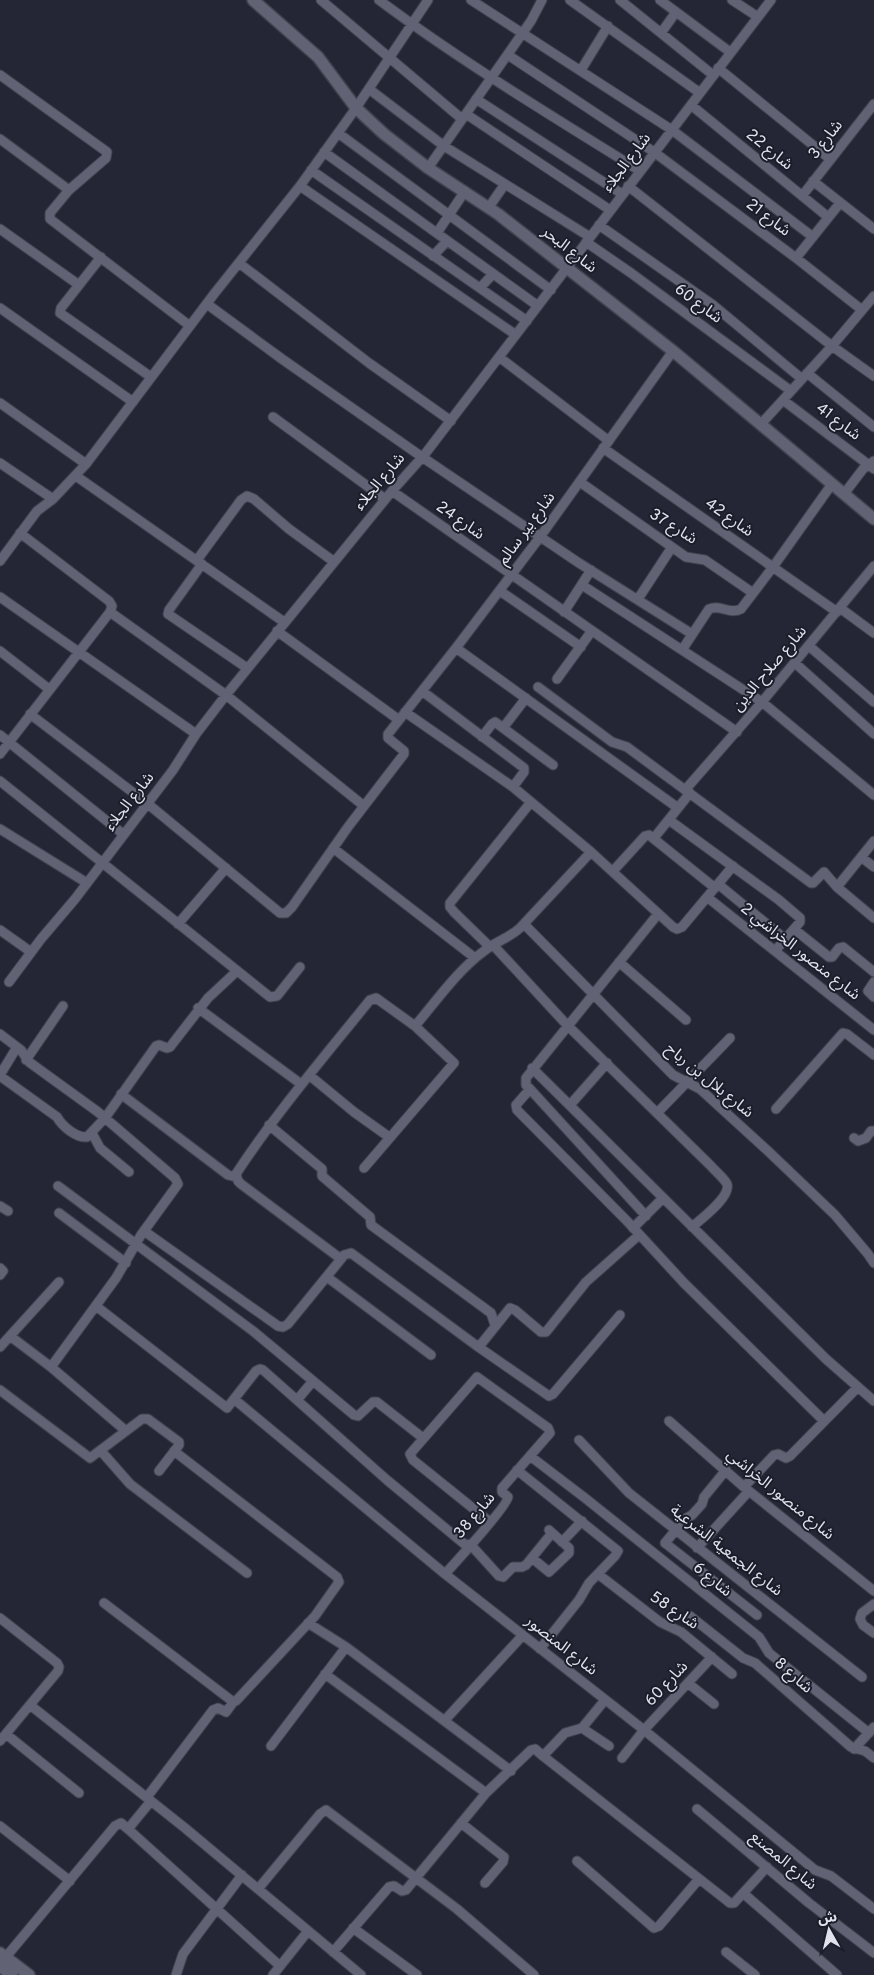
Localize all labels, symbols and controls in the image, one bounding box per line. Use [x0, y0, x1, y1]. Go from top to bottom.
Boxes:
street label: شارع 3 [804, 116, 848, 164]
street label: شارع 22 [741, 125, 796, 176]
street label: شارع الجلاء [598, 129, 657, 197]
street label: شارع 21 [741, 195, 794, 242]
street label: شارع البحر [536, 222, 601, 279]
street label: شارع 60 [670, 280, 726, 329]
street label: شارع 41 [811, 399, 864, 446]
street label: شارع الجلاء [350, 449, 411, 516]
street label: شارع بير سالم [494, 488, 561, 570]
street label: شارع 42 [700, 494, 757, 543]
street label: شارع 24 [431, 497, 488, 546]
street label: شارع 37 [645, 505, 701, 550]
street label: شارع صلاح الدين [728, 622, 812, 717]
street label: شارع الجلاء [101, 769, 160, 836]
street label: شارع منصور الخراشي 2 [735, 899, 864, 1006]
street label: شارع بلال بن رباح [660, 1039, 757, 1124]
street label: شارع منصور الخراشي [721, 1445, 838, 1546]
street label: شارع 38 [450, 1489, 501, 1544]
street label: شارع الجمعية الشرعية [665, 1501, 786, 1602]
street label: شارع 6 [688, 1558, 736, 1603]
street label: شارع 58 [645, 1587, 702, 1635]
street label: شارع المنصور [519, 1611, 601, 1681]
street label: شارع 8 [769, 1654, 816, 1699]
street label: شارع 60 [641, 1657, 694, 1712]
street label: شارع المصنع [745, 1827, 821, 1896]
north arrow [804, 1905, 854, 1955]
text: ش [817, 1909, 838, 1928]

